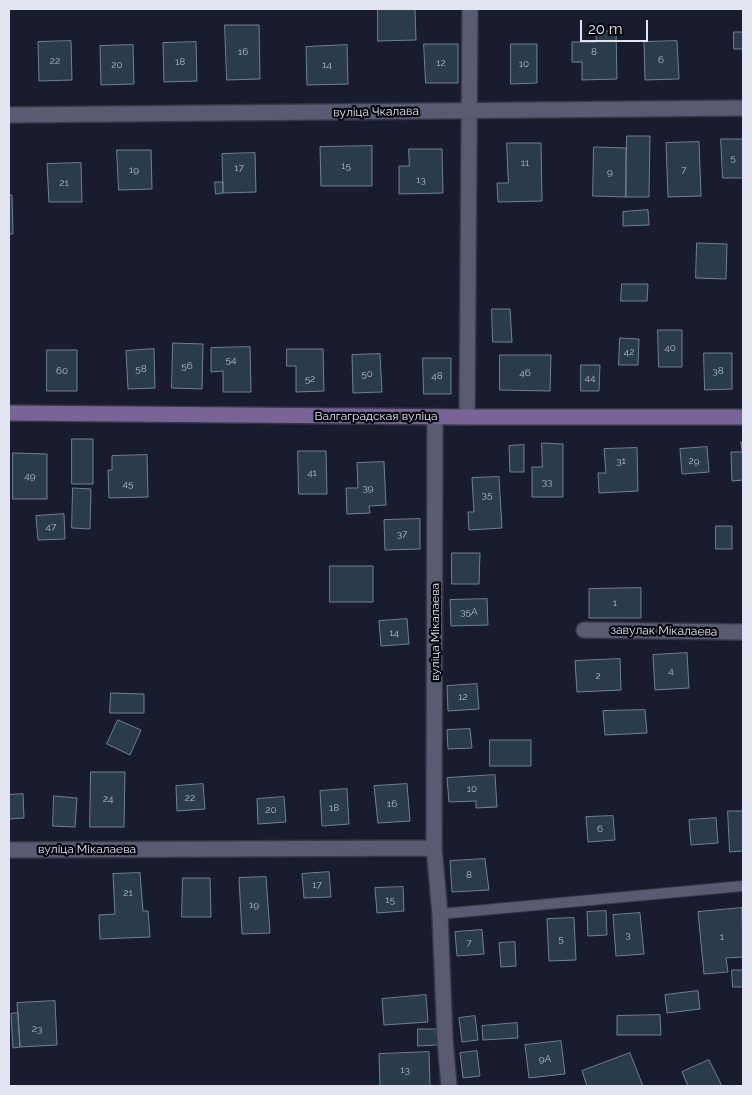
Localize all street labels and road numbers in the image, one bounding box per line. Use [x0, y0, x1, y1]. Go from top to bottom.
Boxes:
street label: вуліца Чкалава [333, 104, 419, 120]
street label: Валгаградская вуліца [315, 409, 437, 423]
street label: вуліца Мікалаева [428, 583, 442, 681]
street label: завулак Мікалаева [610, 623, 718, 639]
street label: вуліца Мікалаева [38, 842, 136, 856]

